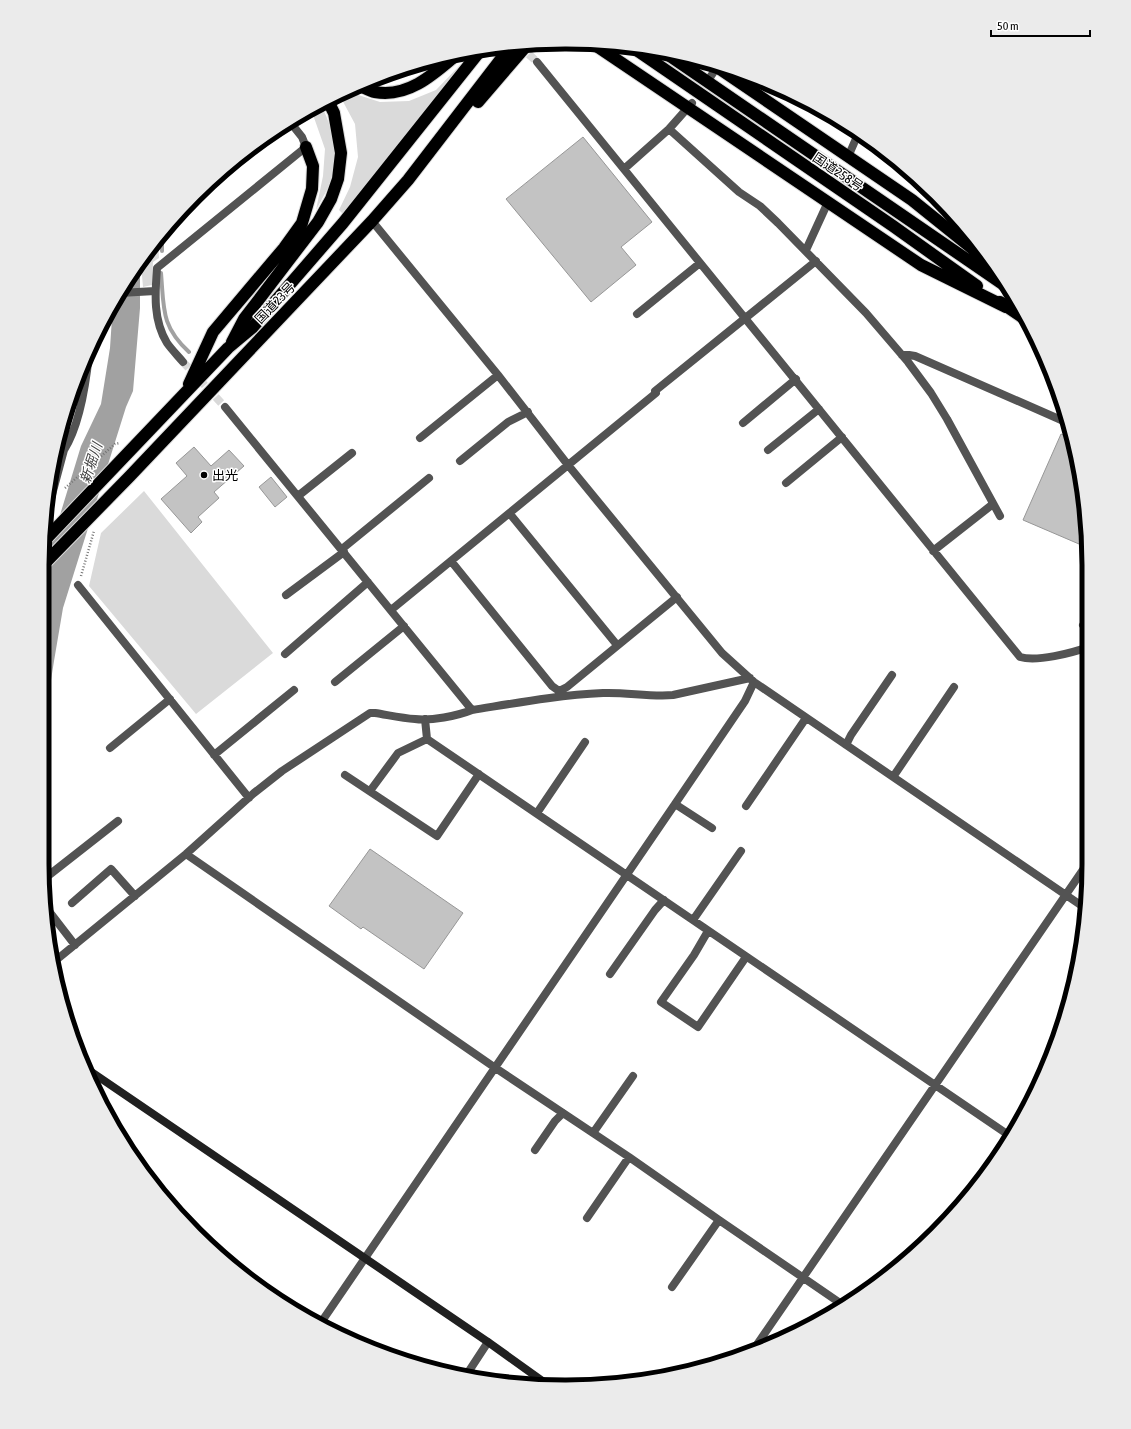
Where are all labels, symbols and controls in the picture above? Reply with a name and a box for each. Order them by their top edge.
scale bar [991,12,1090,38]
text: 50 m [997,19,1019,33]
street label: 国道258号 [810,150,866,194]
street label: 国道23号 [252,279,298,327]
water label: 新堀川 [77,439,106,485]
place label: 出光 [212,468,238,483]
marker: 出光 [199,470,209,480]

